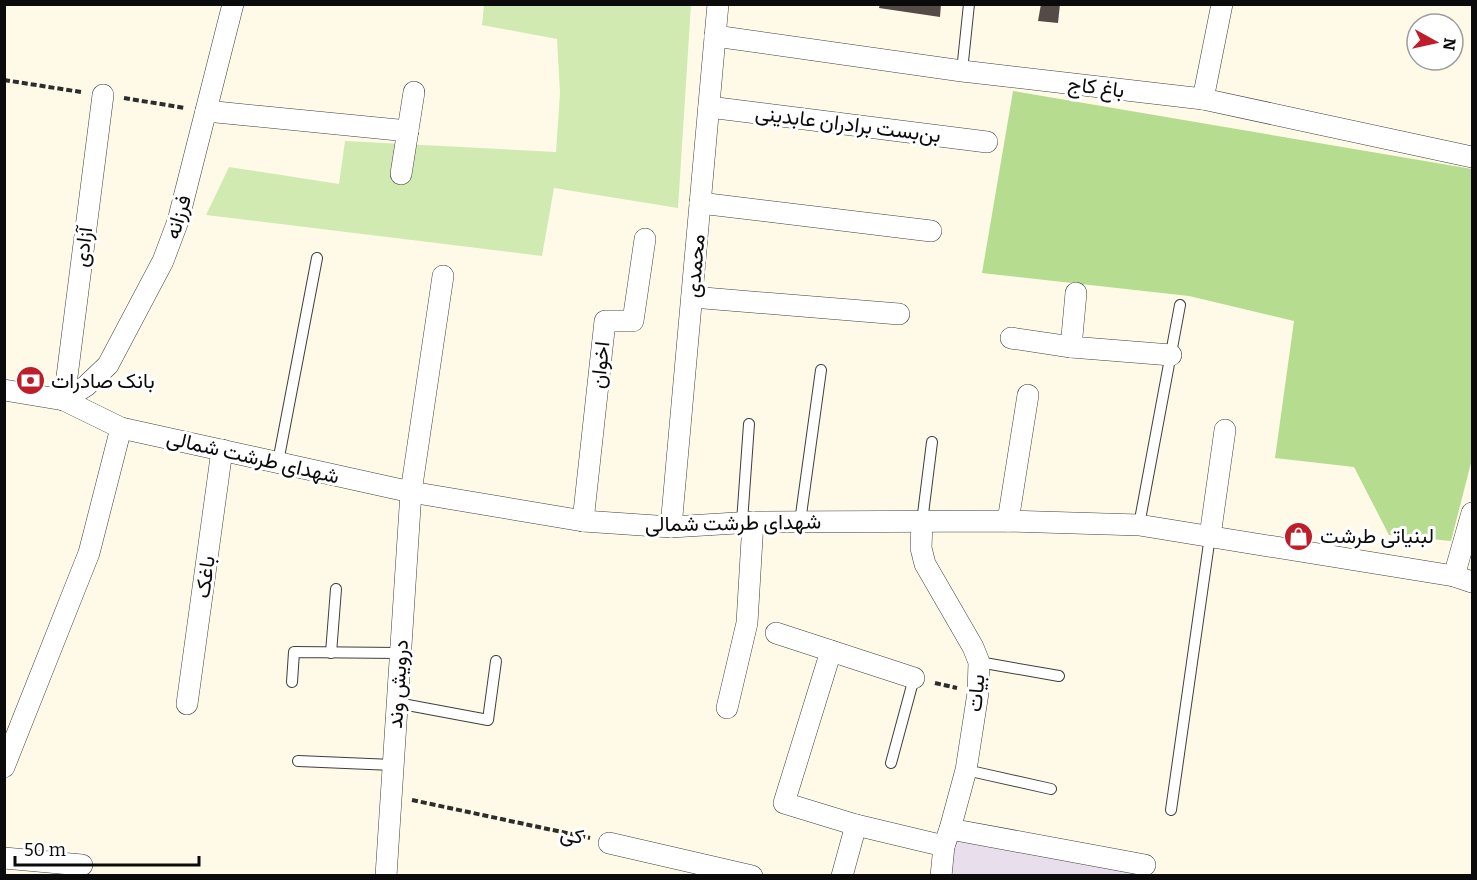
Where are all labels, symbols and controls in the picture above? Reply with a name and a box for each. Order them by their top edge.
north arrow [1405,12,1465,72]
text: N [1439,37,1460,51]
street label: باغ کاج [1066,71,1126,104]
street label: بن‌بست برادران عابدینی [754,100,942,148]
street label: فرزانه [159,192,197,242]
street label: آزادی [68,223,99,269]
street label: محمدی [679,233,711,299]
street label: اخوان [585,340,615,390]
bank icon: بانک صادرات [14,365,46,397]
place label: بانک صادرات [51,368,155,394]
street label: شهدای طرشت شمالی [164,425,342,489]
street label: شهدای طرشت شمالی [645,508,821,538]
shop icon: لبنیاتی طرشت [1283,520,1315,552]
place label: لبنیاتی طرشت [1320,523,1434,549]
street label: باغک [189,554,221,600]
street label: درویش‌ وند [382,638,414,730]
street label: بیات [961,673,991,713]
street label: کی [558,820,586,850]
scale bar [15,829,200,867]
text: 50 m [24,839,66,861]

